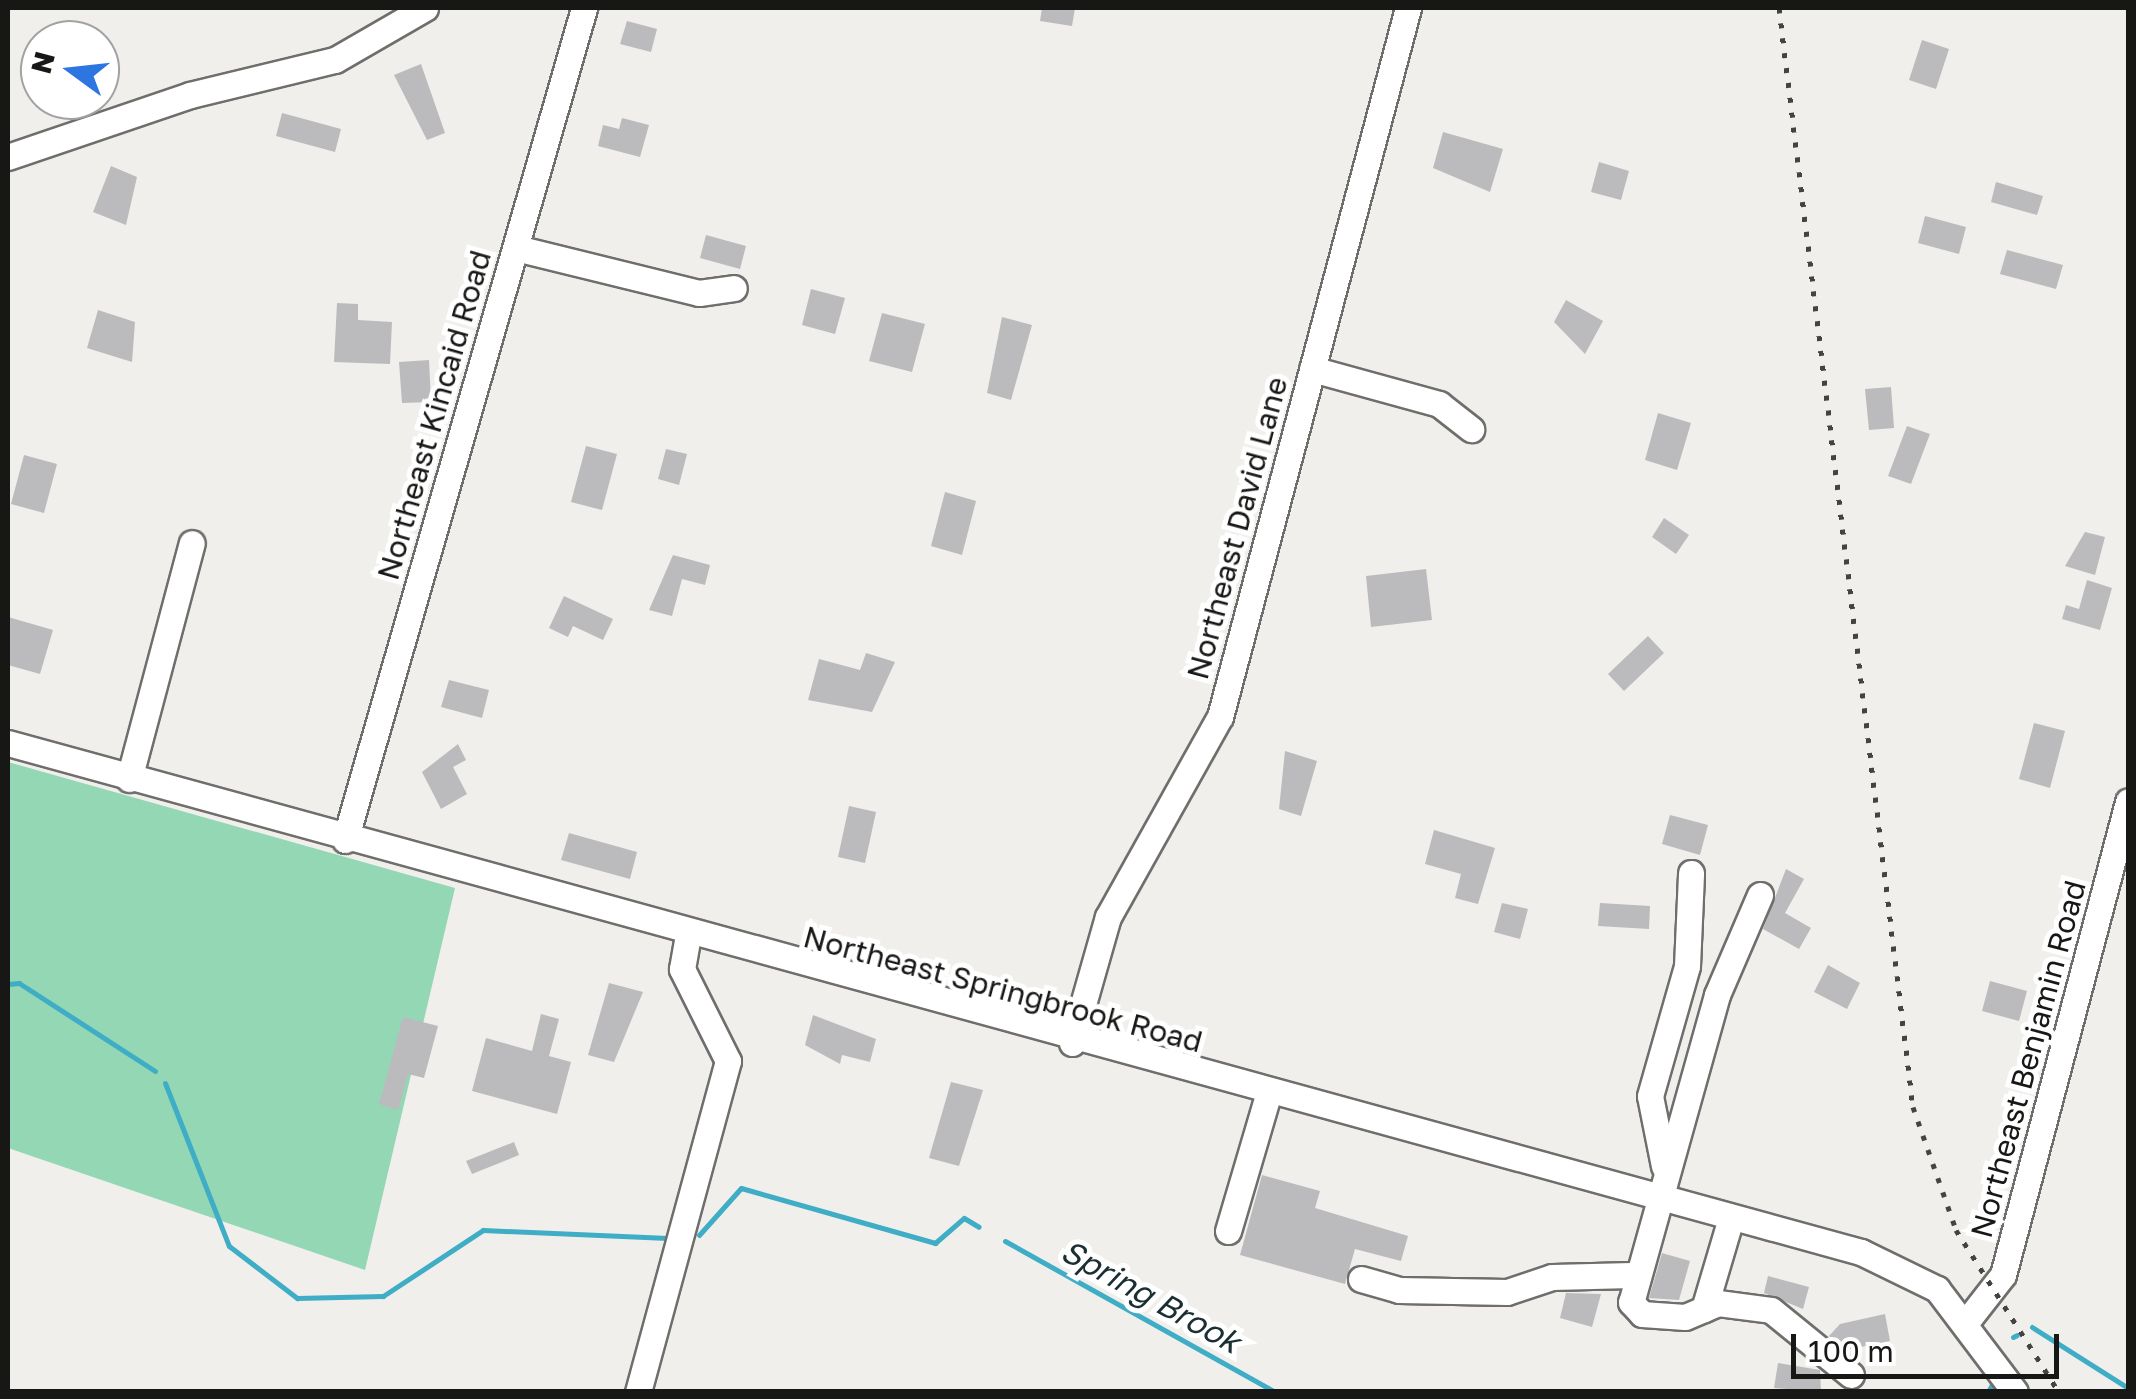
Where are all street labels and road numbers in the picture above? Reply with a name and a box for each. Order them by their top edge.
street label: Northeast Kincaid Road [370,246,498,584]
street label: Northeast David Lane [1179,373,1295,683]
street label: Northeast Benjamin Road [1963,876,2093,1242]
street label: Northeast Springbrook Road [800,918,1206,1060]

